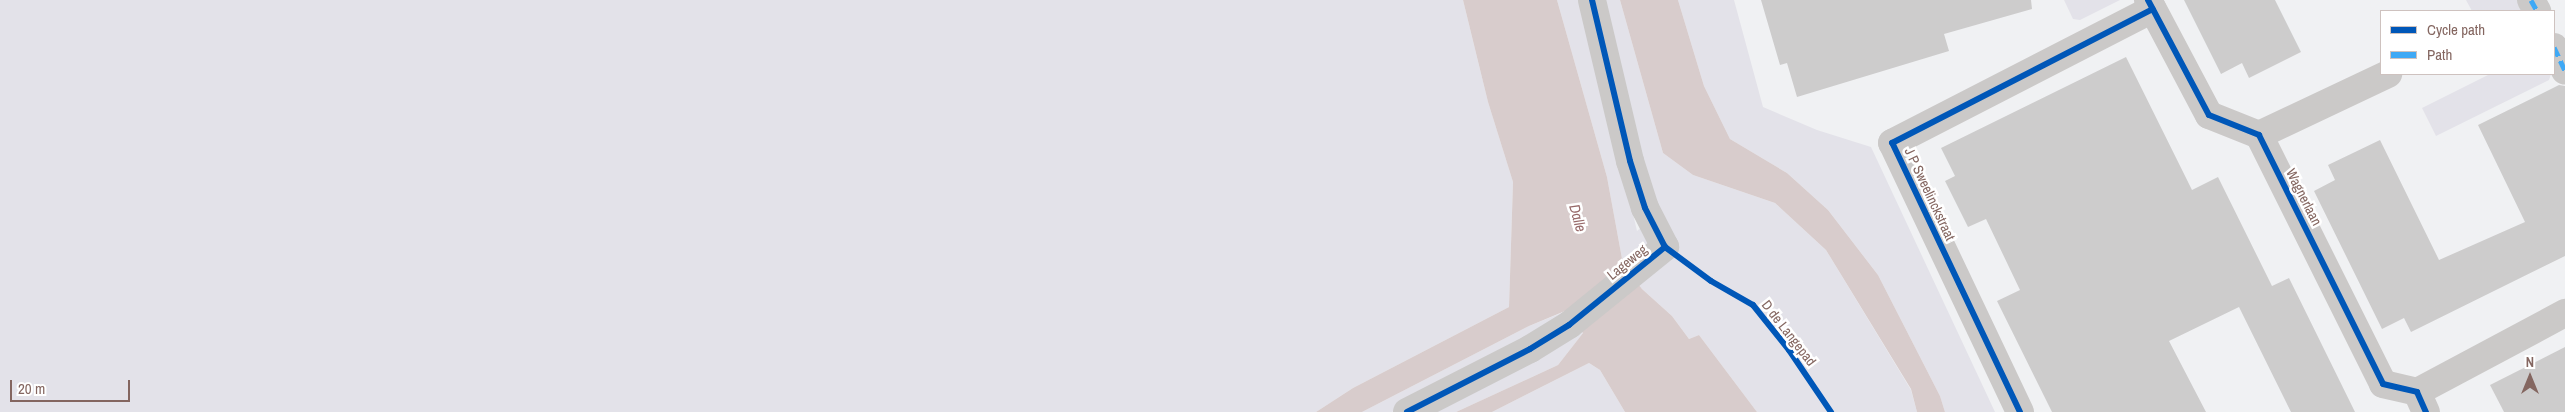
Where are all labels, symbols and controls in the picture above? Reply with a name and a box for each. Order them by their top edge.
legend [2380,10,2555,75]
text: Cycle path [2427,19,2485,40]
text: Path [2427,44,2452,65]
street label: J P Sweelinckstraat [1901,145,1959,243]
street label: Wagnerlaan [2283,166,2325,228]
water label: Dalle [1565,202,1591,234]
street label: Lageweg [1604,241,1650,283]
street label: D de Langepad [1758,297,1820,369]
north arrow [2505,352,2555,402]
text: N [2526,353,2534,371]
scale bar [12,370,132,402]
text: 20 m [18,378,45,399]

